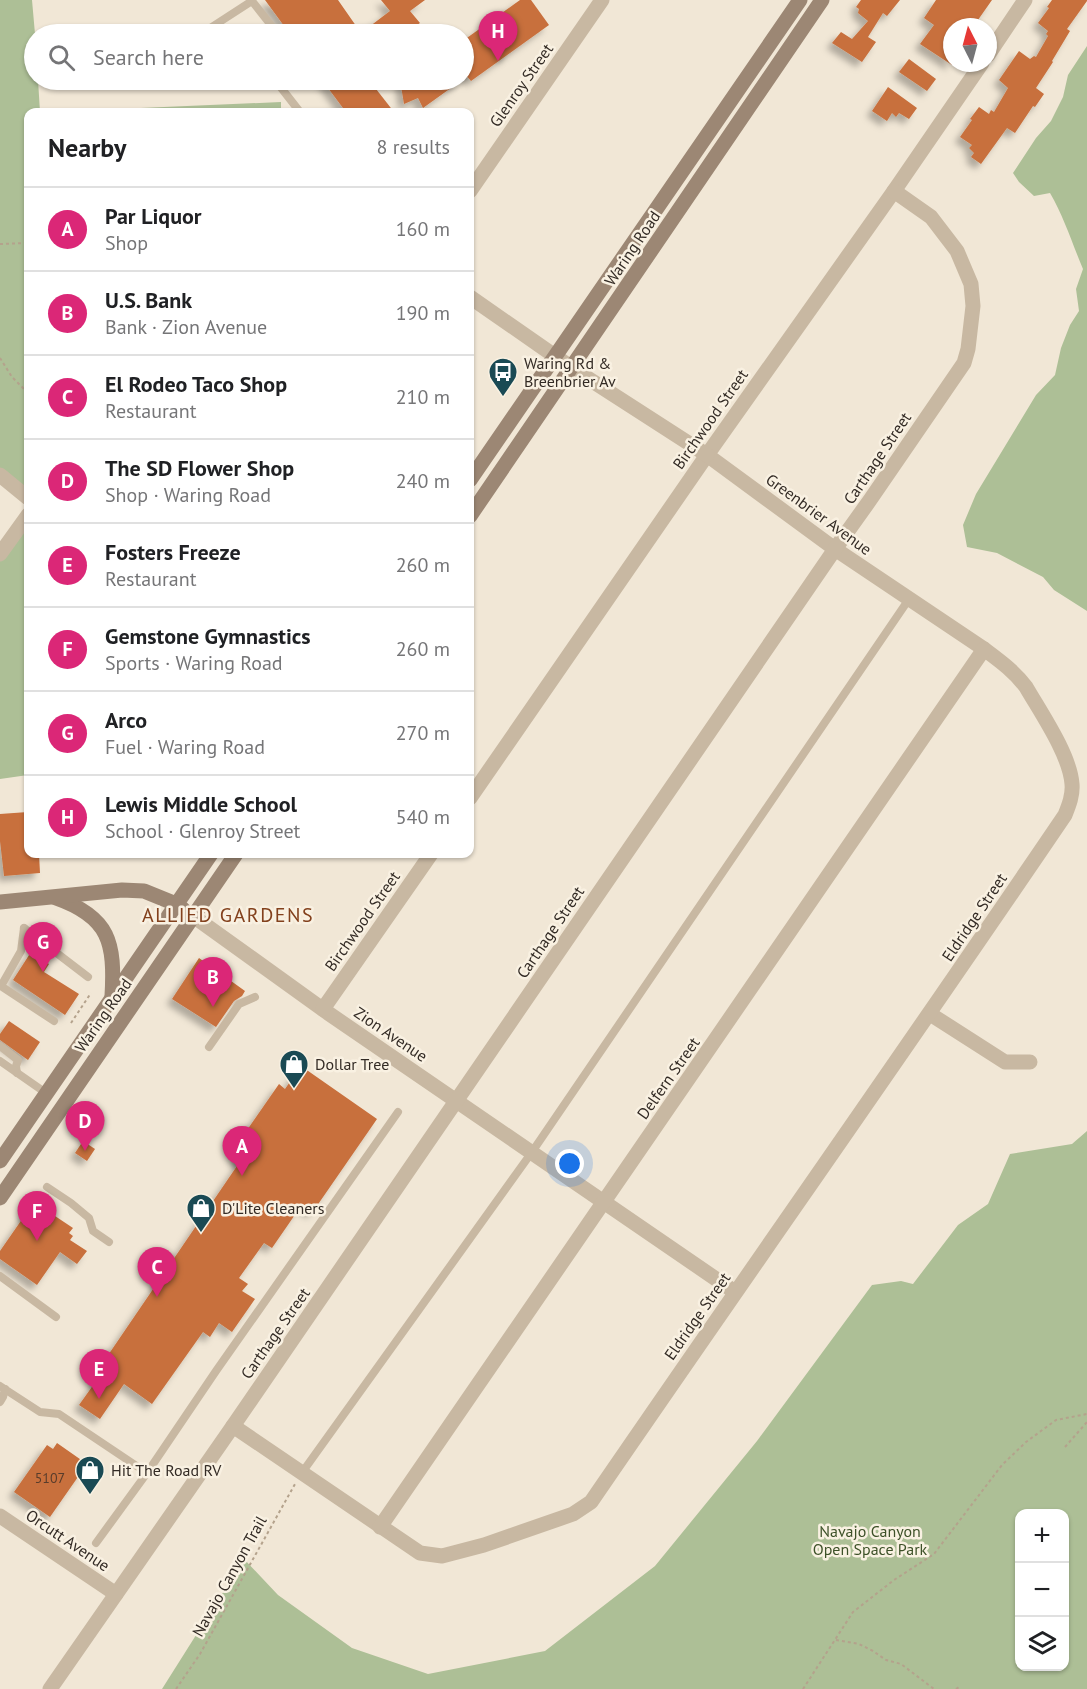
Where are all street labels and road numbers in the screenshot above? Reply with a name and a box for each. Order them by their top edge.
street label: Glenroy Street [485,39,557,131]
street label: Waring Road [600,207,664,289]
street label: Birchwood Street [668,365,752,473]
street label: Carthage Street [839,408,915,508]
street label: Greenbrier Avenue [762,469,876,559]
street label: Birchwood Street [320,867,404,975]
street label: Eldridge Street [937,869,1011,965]
street label: Carthage Street [512,882,588,982]
street label: Waring Road [70,974,136,1056]
street label: Zion Avenue [351,1002,431,1066]
street label: Delfern Street [632,1033,704,1123]
street label: Eldridge Street [660,1268,735,1364]
street label: Carthage Street [236,1283,314,1382]
street label: Orcutt Avenue [22,1505,114,1575]
street label: Navajo Canyon Trail [188,1512,271,1640]

